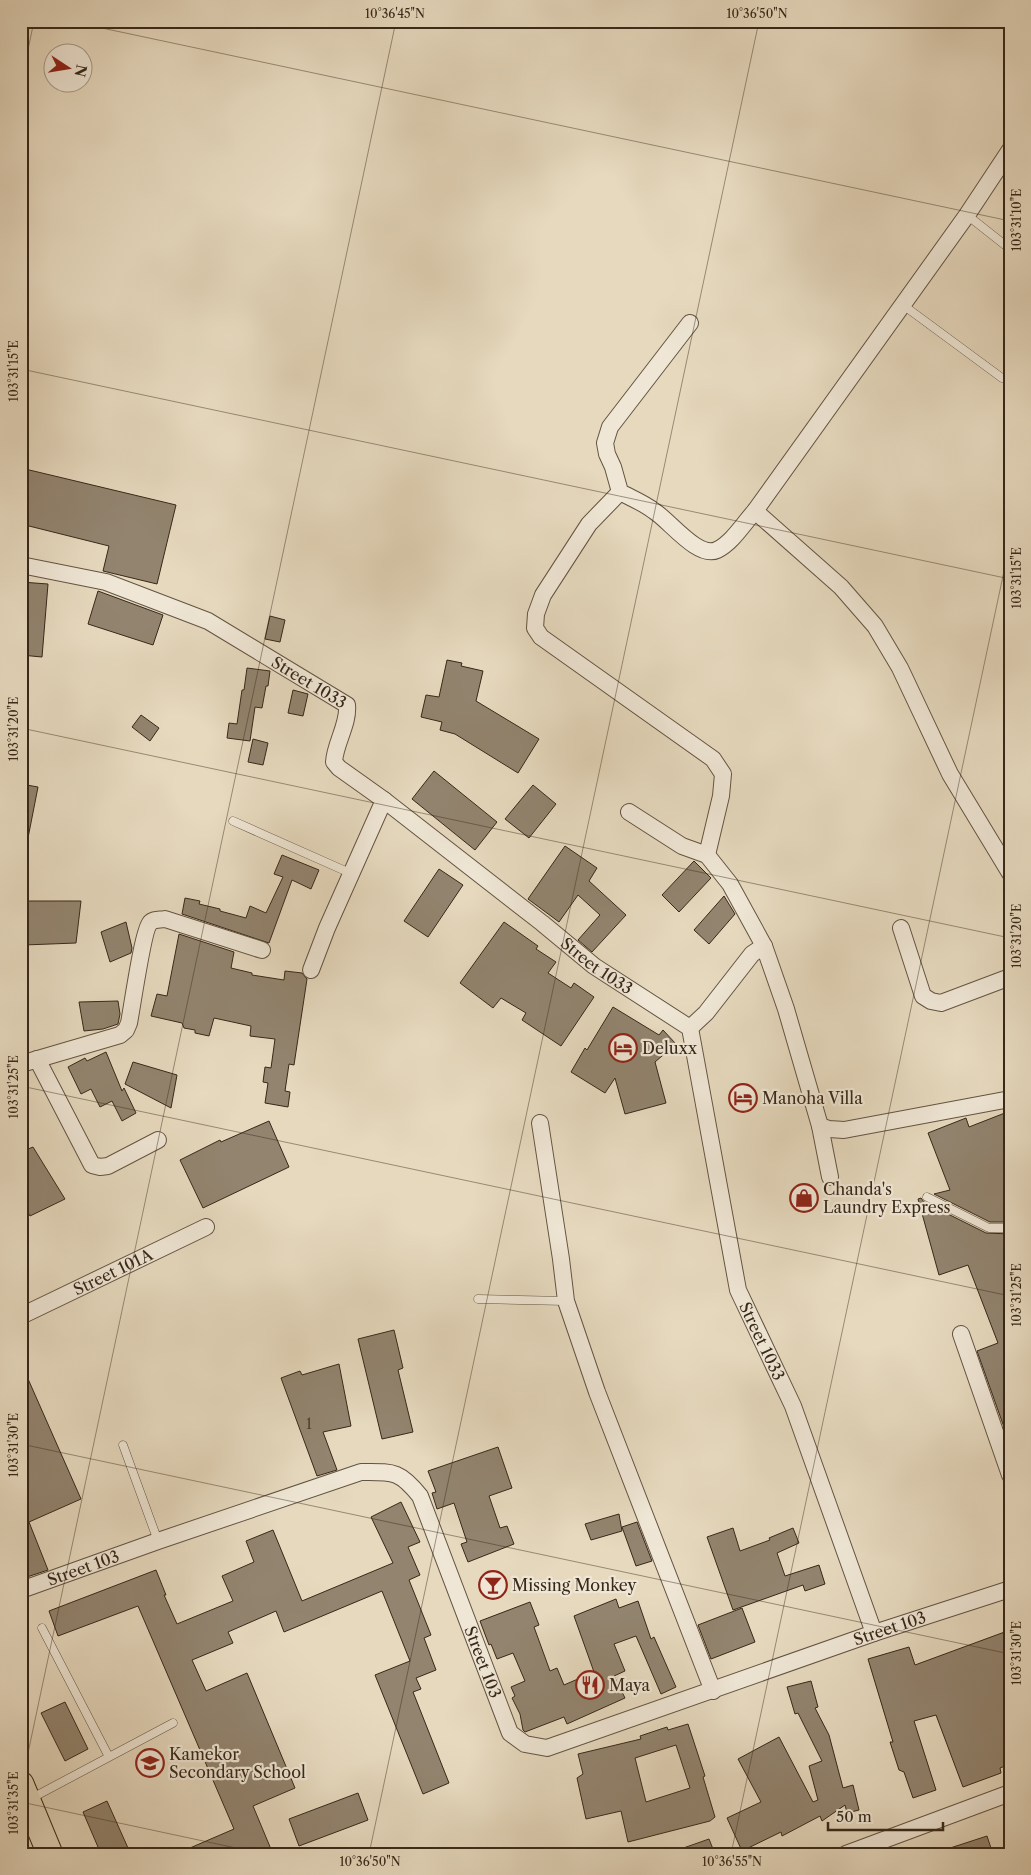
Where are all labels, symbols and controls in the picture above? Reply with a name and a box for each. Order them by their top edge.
text: 10°36'45"N [365,6,425,21]
text: 10°36'50"N [726,6,788,21]
north arrow [42,42,92,92]
text: N [71,63,91,79]
text: 103°31'10"E [1009,189,1024,251]
text: 103°31'15"E [6,340,21,402]
text: 103°31'15"E [1009,547,1024,609]
street label: Street 1033 [268,652,350,712]
text: 103°31'20"E [6,697,21,761]
text: 103°31'20"E [1009,904,1024,968]
street label: Street 1033 [557,933,637,998]
hotel icon: Deluxx [608,1033,638,1063]
place label: Deluxx [642,1038,698,1058]
text: 103°31'25"E [6,1055,21,1119]
hotel icon: Manoha Villa [728,1083,758,1113]
place label: Manoha Villa [762,1088,863,1108]
place label: Chanda's Laundry Express [823,1179,951,1217]
shop icon: Chanda's Laundry Express [789,1183,819,1213]
street label: Street 101A [70,1244,157,1299]
text: 103°31'25"E [1009,1263,1024,1327]
street label: Street 1033 [735,1299,789,1383]
text: 103°31'30"E [6,1413,21,1477]
house number: 1 [306,1415,312,1433]
street label: Street 103 [44,1546,122,1590]
bar icon: Missing Monkey [478,1570,508,1600]
place label: Missing Monkey [512,1575,637,1595]
street label: Street 103 [851,1607,928,1650]
text: 103°31'30"E [1009,1621,1024,1685]
street label: Street 103 [460,1623,506,1701]
restaurant icon: Maya [575,1670,605,1700]
place label: Maya [609,1675,651,1695]
place label: Kamekor Secondary School [169,1744,306,1782]
school or university icon: Kamekor Secondary School [135,1748,165,1778]
text: 103°31'35"E [6,1771,21,1835]
scale bar [828,1800,944,1832]
text: 50 m [836,1807,872,1826]
text: 10°36'50"N [339,1854,401,1869]
text: 10°36'55"N [702,1854,762,1869]

